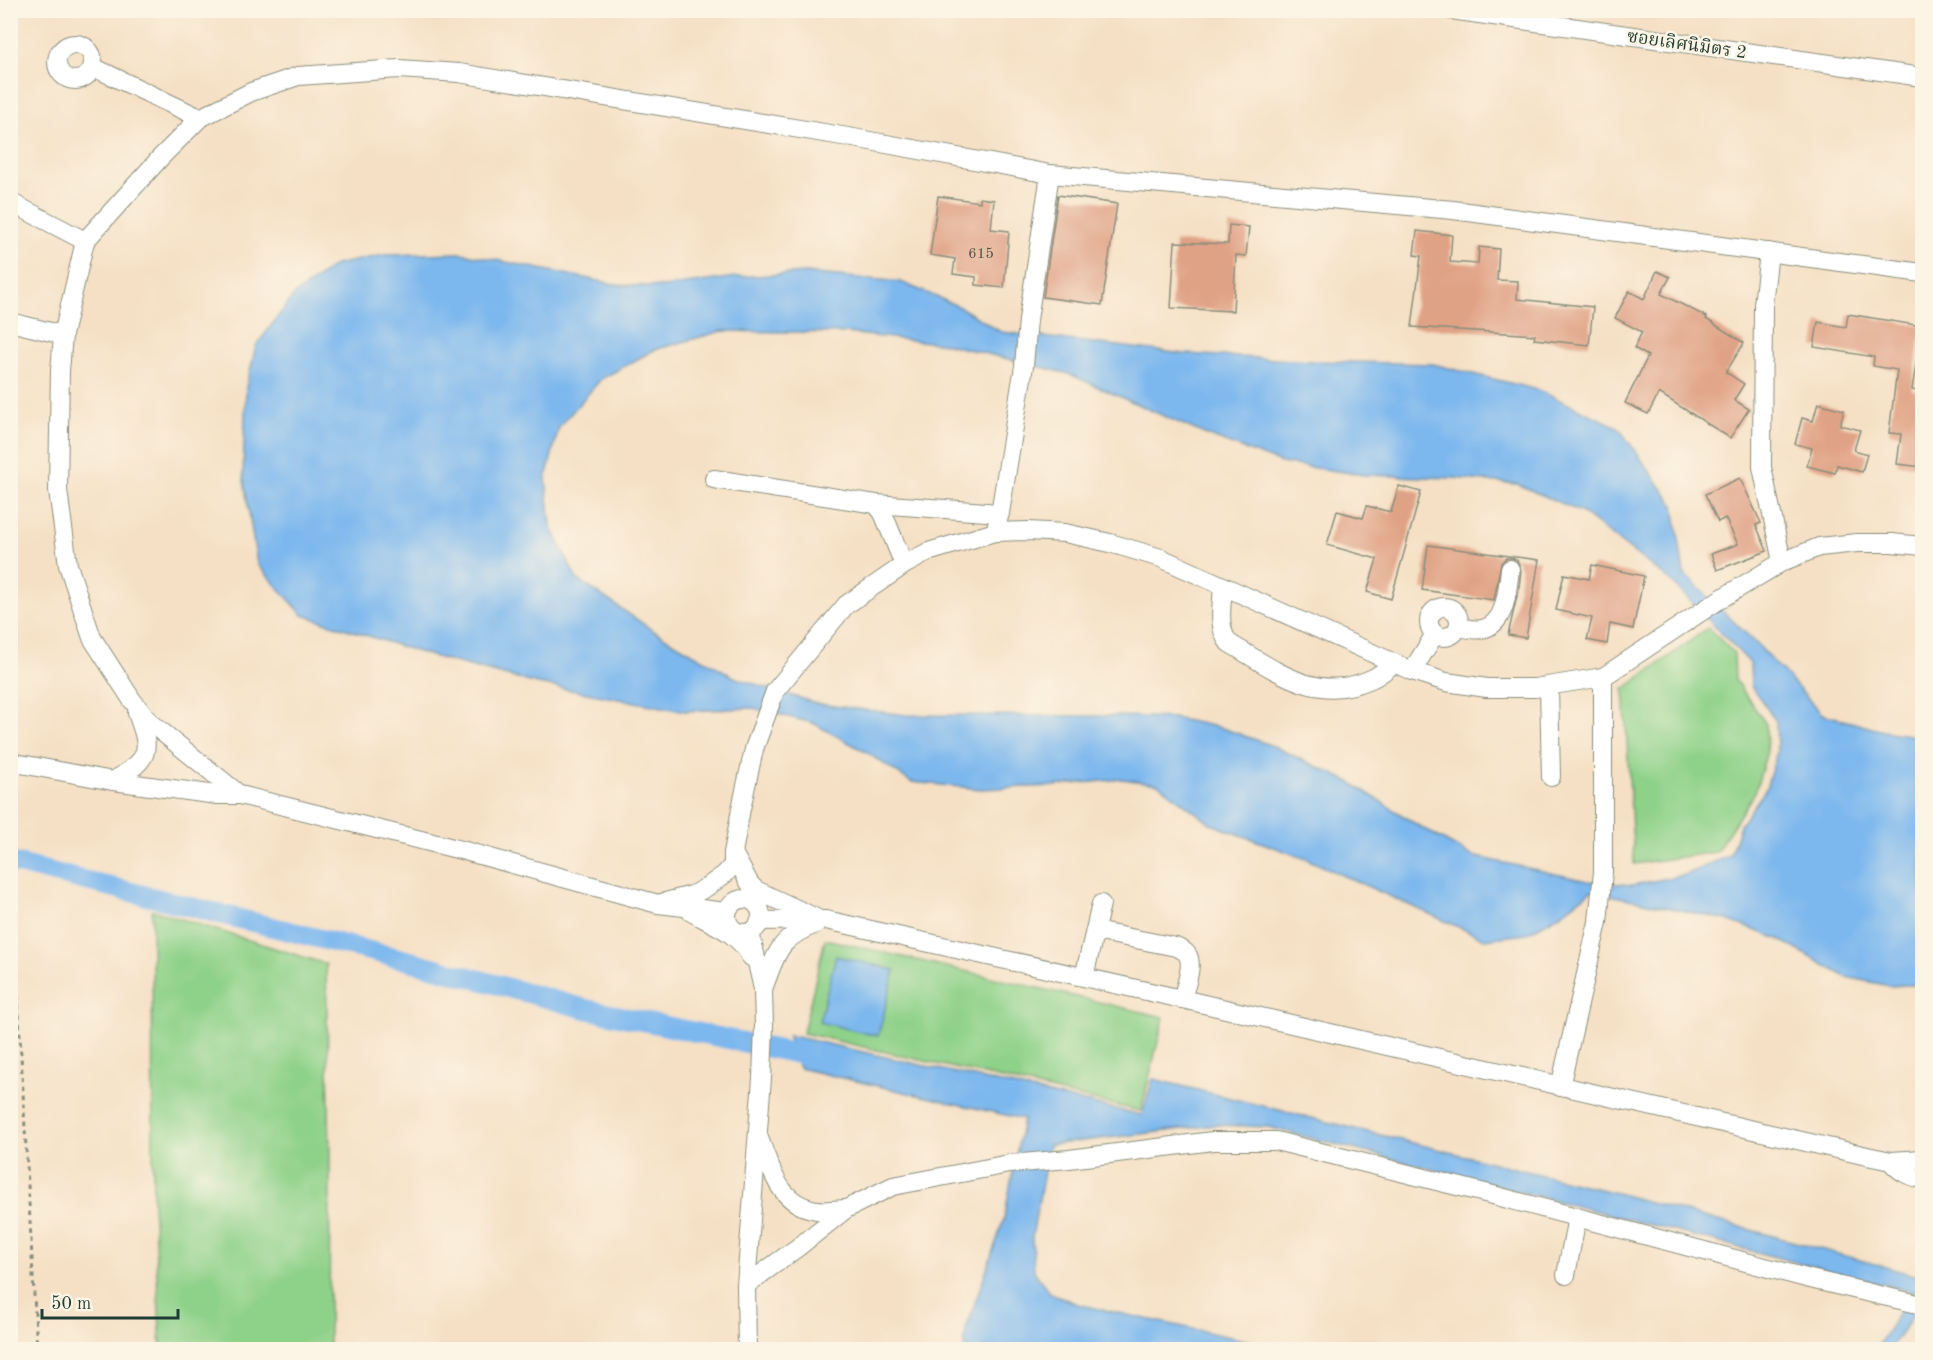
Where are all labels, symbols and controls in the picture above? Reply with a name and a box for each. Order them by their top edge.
street label: ซอยเลิศนิมิตร 2 [1626,28,1748,62]
house number: 615 [968,247,994,262]
scale bar [42,1282,178,1320]
text: 50 m [51,1295,91,1313]

